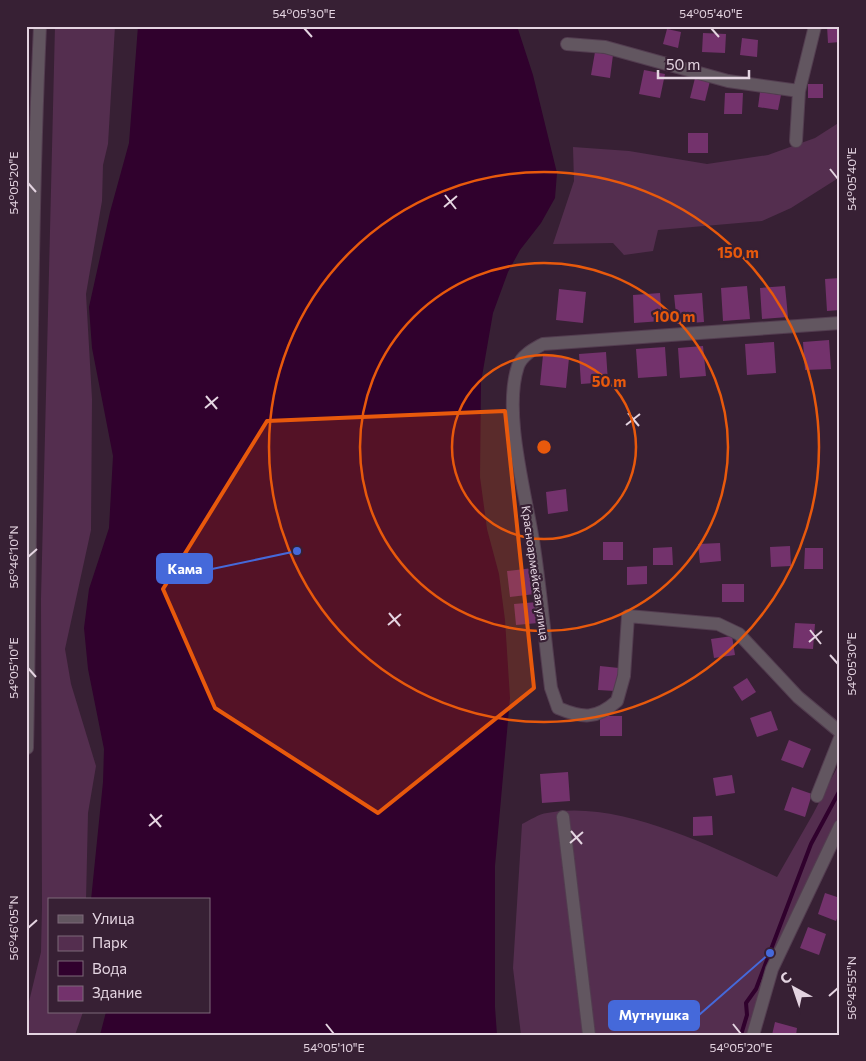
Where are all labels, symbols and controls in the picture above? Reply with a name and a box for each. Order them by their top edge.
text: 54°05'30"E [272,6,336,20]
text: 54°05'40"E [679,6,743,20]
scale bar [658,48,750,80]
text: 50 m [666,55,700,73]
text: 54°05'40"E [844,147,858,211]
text: 54°05'20"E [6,152,20,214]
text: 150 m [717,243,759,261]
text: 100 m [653,307,695,325]
text: 50 m [592,372,626,390]
centre of rings [535,438,553,456]
street label: Красноармейская улица [520,505,552,641]
text: 56°46'10"N [6,525,20,589]
callout: Кама [157,554,212,583]
text: Кама [168,560,202,577]
text: 54°05'30"E [844,632,858,696]
text: 54°05'10"E [6,637,20,699]
text: 56°46'05"N [6,896,20,960]
legend [48,898,210,1014]
text: Улица [92,909,134,927]
text: Парк [92,933,128,951]
text: 56°45'55"N [844,956,858,1020]
text: Вода [92,959,127,977]
north arrow [768,964,818,1014]
text: С [776,968,794,987]
text: Здание [92,983,142,1001]
callout: Мутнушка [609,1001,699,1030]
text: Мутнушка [619,1006,689,1023]
text: 54°05'10"E [303,1040,365,1054]
text: 54°05'20"E [710,1040,772,1054]

